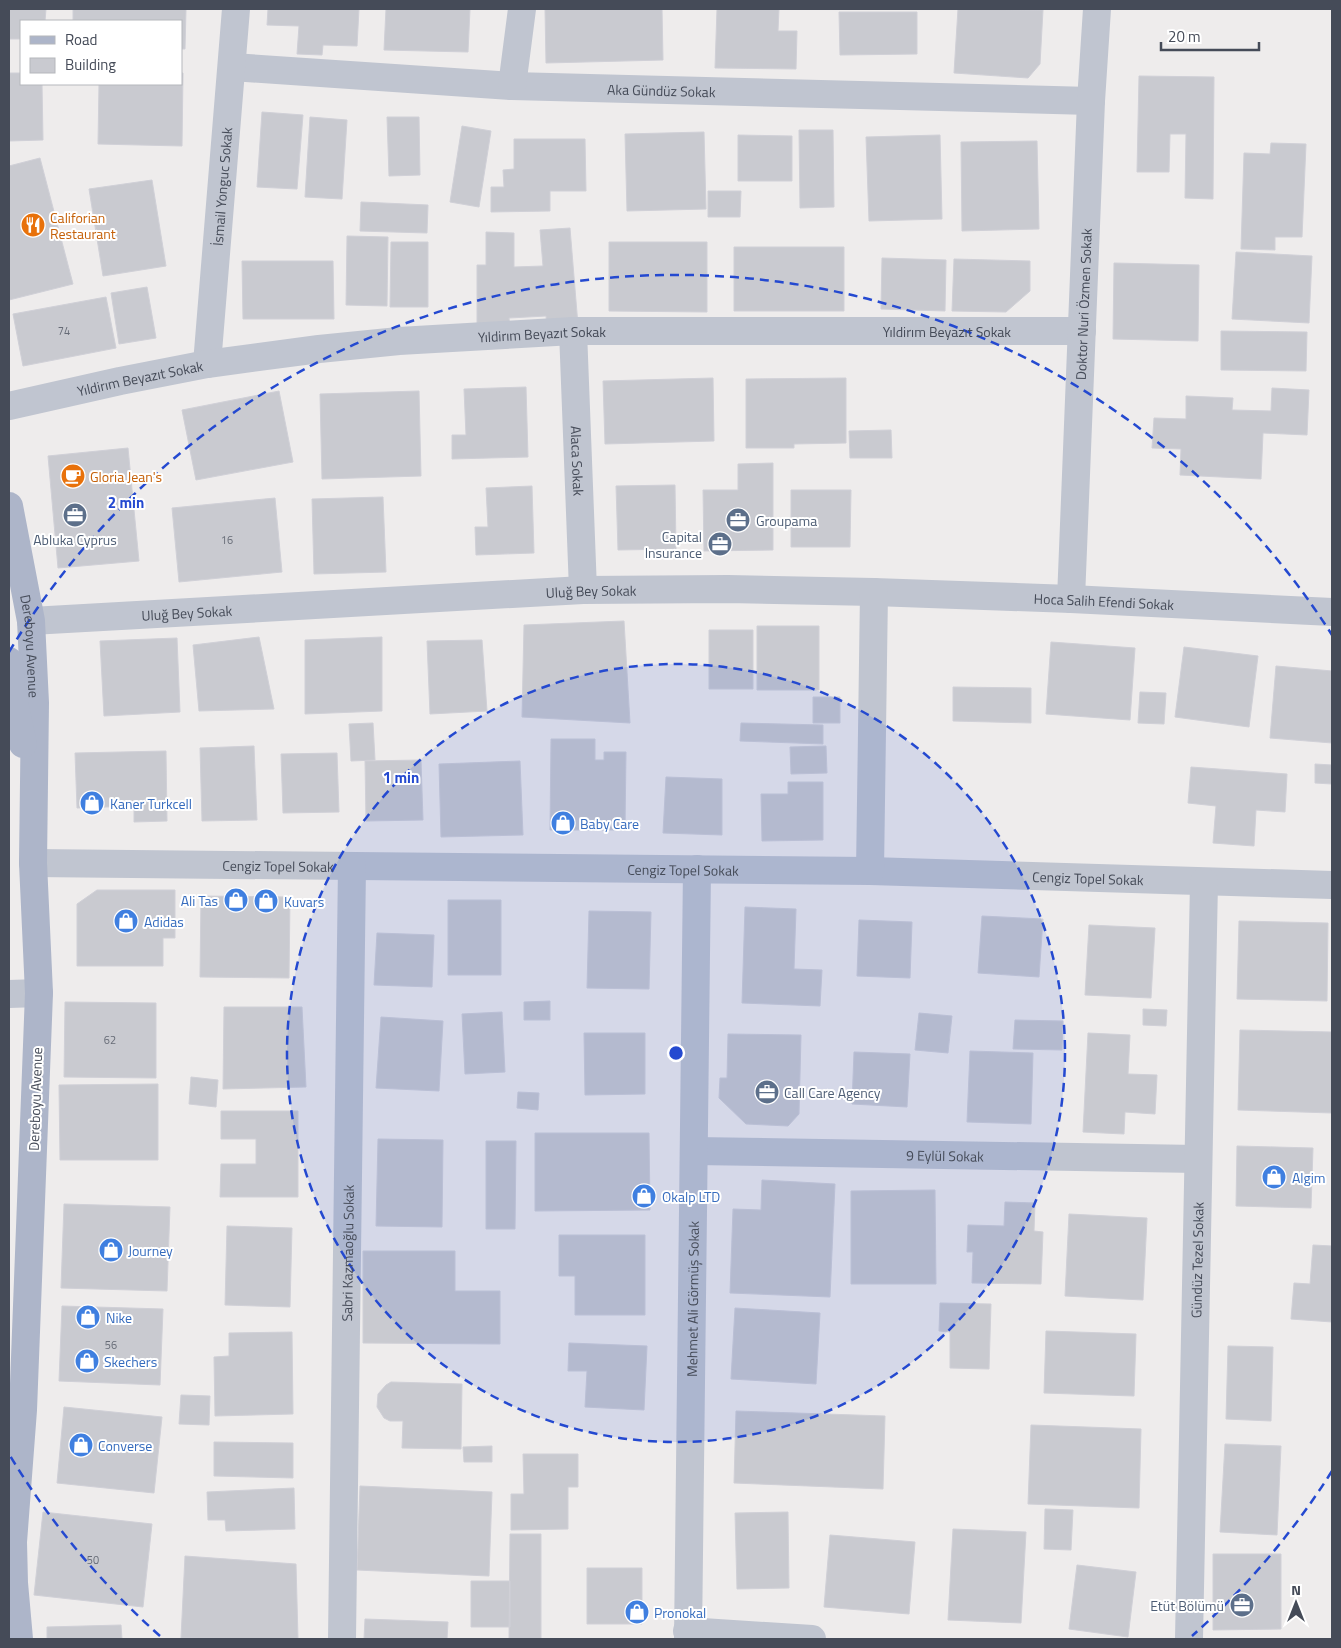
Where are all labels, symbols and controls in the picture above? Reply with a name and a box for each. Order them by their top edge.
legend [20,20,182,85]
scale bar [1161,20,1258,52]
text: 20 m [1168,25,1201,48]
text: Road [65,28,97,51]
text: Building [65,53,116,76]
street label: Aka Gündüz Sokak [607,78,716,102]
street label: İsmail Yonguc Sokak [206,126,237,247]
place label: Califorian Restaurant [50,207,116,244]
restaurant icon: Califorian Restaurant [20,212,46,238]
street label: Doktor Nuri Özmen Sokak [1069,228,1096,381]
street label: Yıldirım Beyazıt Sokak [477,321,606,347]
street label: Yıldirım Beyazıt Sokak [883,321,1011,342]
house number: 74 [58,323,70,339]
street label: Yıldirım Beyazıt Sokak [75,354,205,401]
street label: Alaca Sokak [566,425,590,497]
cafe icon: Gloria Jean's [60,463,86,489]
place label: Gloria Jean's [90,466,162,487]
text: 2 min [108,491,144,514]
office icon: Abluka Cyprus [62,502,88,528]
office icon: Groupama [725,507,751,533]
place label: Groupama [756,510,817,531]
place label: Capital Insurance [645,526,702,563]
place label: Abluka Cyprus [33,529,117,550]
office icon: Capital Insurance [707,531,733,557]
house number: 16 [221,532,233,548]
street label: Uluğ Bey Sokak [545,579,637,603]
street label: Hoca Salih Efendi Sokak [1033,587,1175,615]
street label: Dereboyu Avenue [16,593,45,698]
street label: Uluğ Bey Sokak [141,599,233,625]
text: 1 min [383,766,419,789]
shop icon: Kaner Turkcell [79,790,105,816]
place label: Kaner Turkcell [110,793,192,814]
shop icon: Baby Care [550,810,576,836]
place label: Baby Care [580,813,639,834]
street label: Cengiz Topel Sokak [222,854,334,876]
street label: Cengiz Topel Sokak [627,858,739,880]
street label: Cengiz Topel Sokak [1032,865,1144,890]
shop icon: Ali Tas [223,887,249,913]
shop icon: Kuvars [253,888,279,914]
place label: Ali Tas [181,890,218,911]
place label: Kuvars [284,891,324,912]
shop icon: Adidas [113,908,139,934]
place label: Adidas [144,911,184,932]
house number: 62 [104,1032,116,1048]
centre of rings [667,1044,685,1062]
street label: Dereboyu Avenue [23,1047,47,1151]
office icon: Call Care Agency [754,1079,780,1105]
place label: Call Care Agency [784,1082,881,1103]
street label: 9 Eylül Sokak [906,1144,984,1166]
shop icon: Algim [1261,1164,1287,1190]
place label: Algim [1292,1167,1326,1188]
shop icon: Okalp LTD [631,1183,657,1209]
street label: Sabri Kazmaoğlu Sokak [336,1184,358,1322]
place label: Okalp LTD [662,1186,720,1207]
street label: Gündüz Tezel Sokak [1185,1201,1208,1318]
street label: Mehmet Ali Görmüş Sokak [681,1221,703,1377]
shop icon: Journey [98,1237,124,1263]
place label: Journey [128,1240,173,1261]
shop icon: Nike [75,1304,101,1330]
place label: Nike [106,1307,132,1328]
house number: 56 [105,1337,117,1353]
shop icon: Skechers [74,1348,100,1374]
place label: Skechers [104,1351,157,1372]
shop icon: Converse [68,1432,94,1458]
place label: Converse [98,1435,152,1456]
house number: 50 [87,1552,99,1568]
north arrow [1271,1578,1321,1628]
text: N [1291,1579,1301,1600]
office icon: Etüt Bölümü [1229,1592,1255,1618]
place label: Etüt Bölümü [1150,1595,1224,1616]
shop icon: Pronokal [624,1599,650,1625]
place label: Pronokal [654,1602,706,1623]

